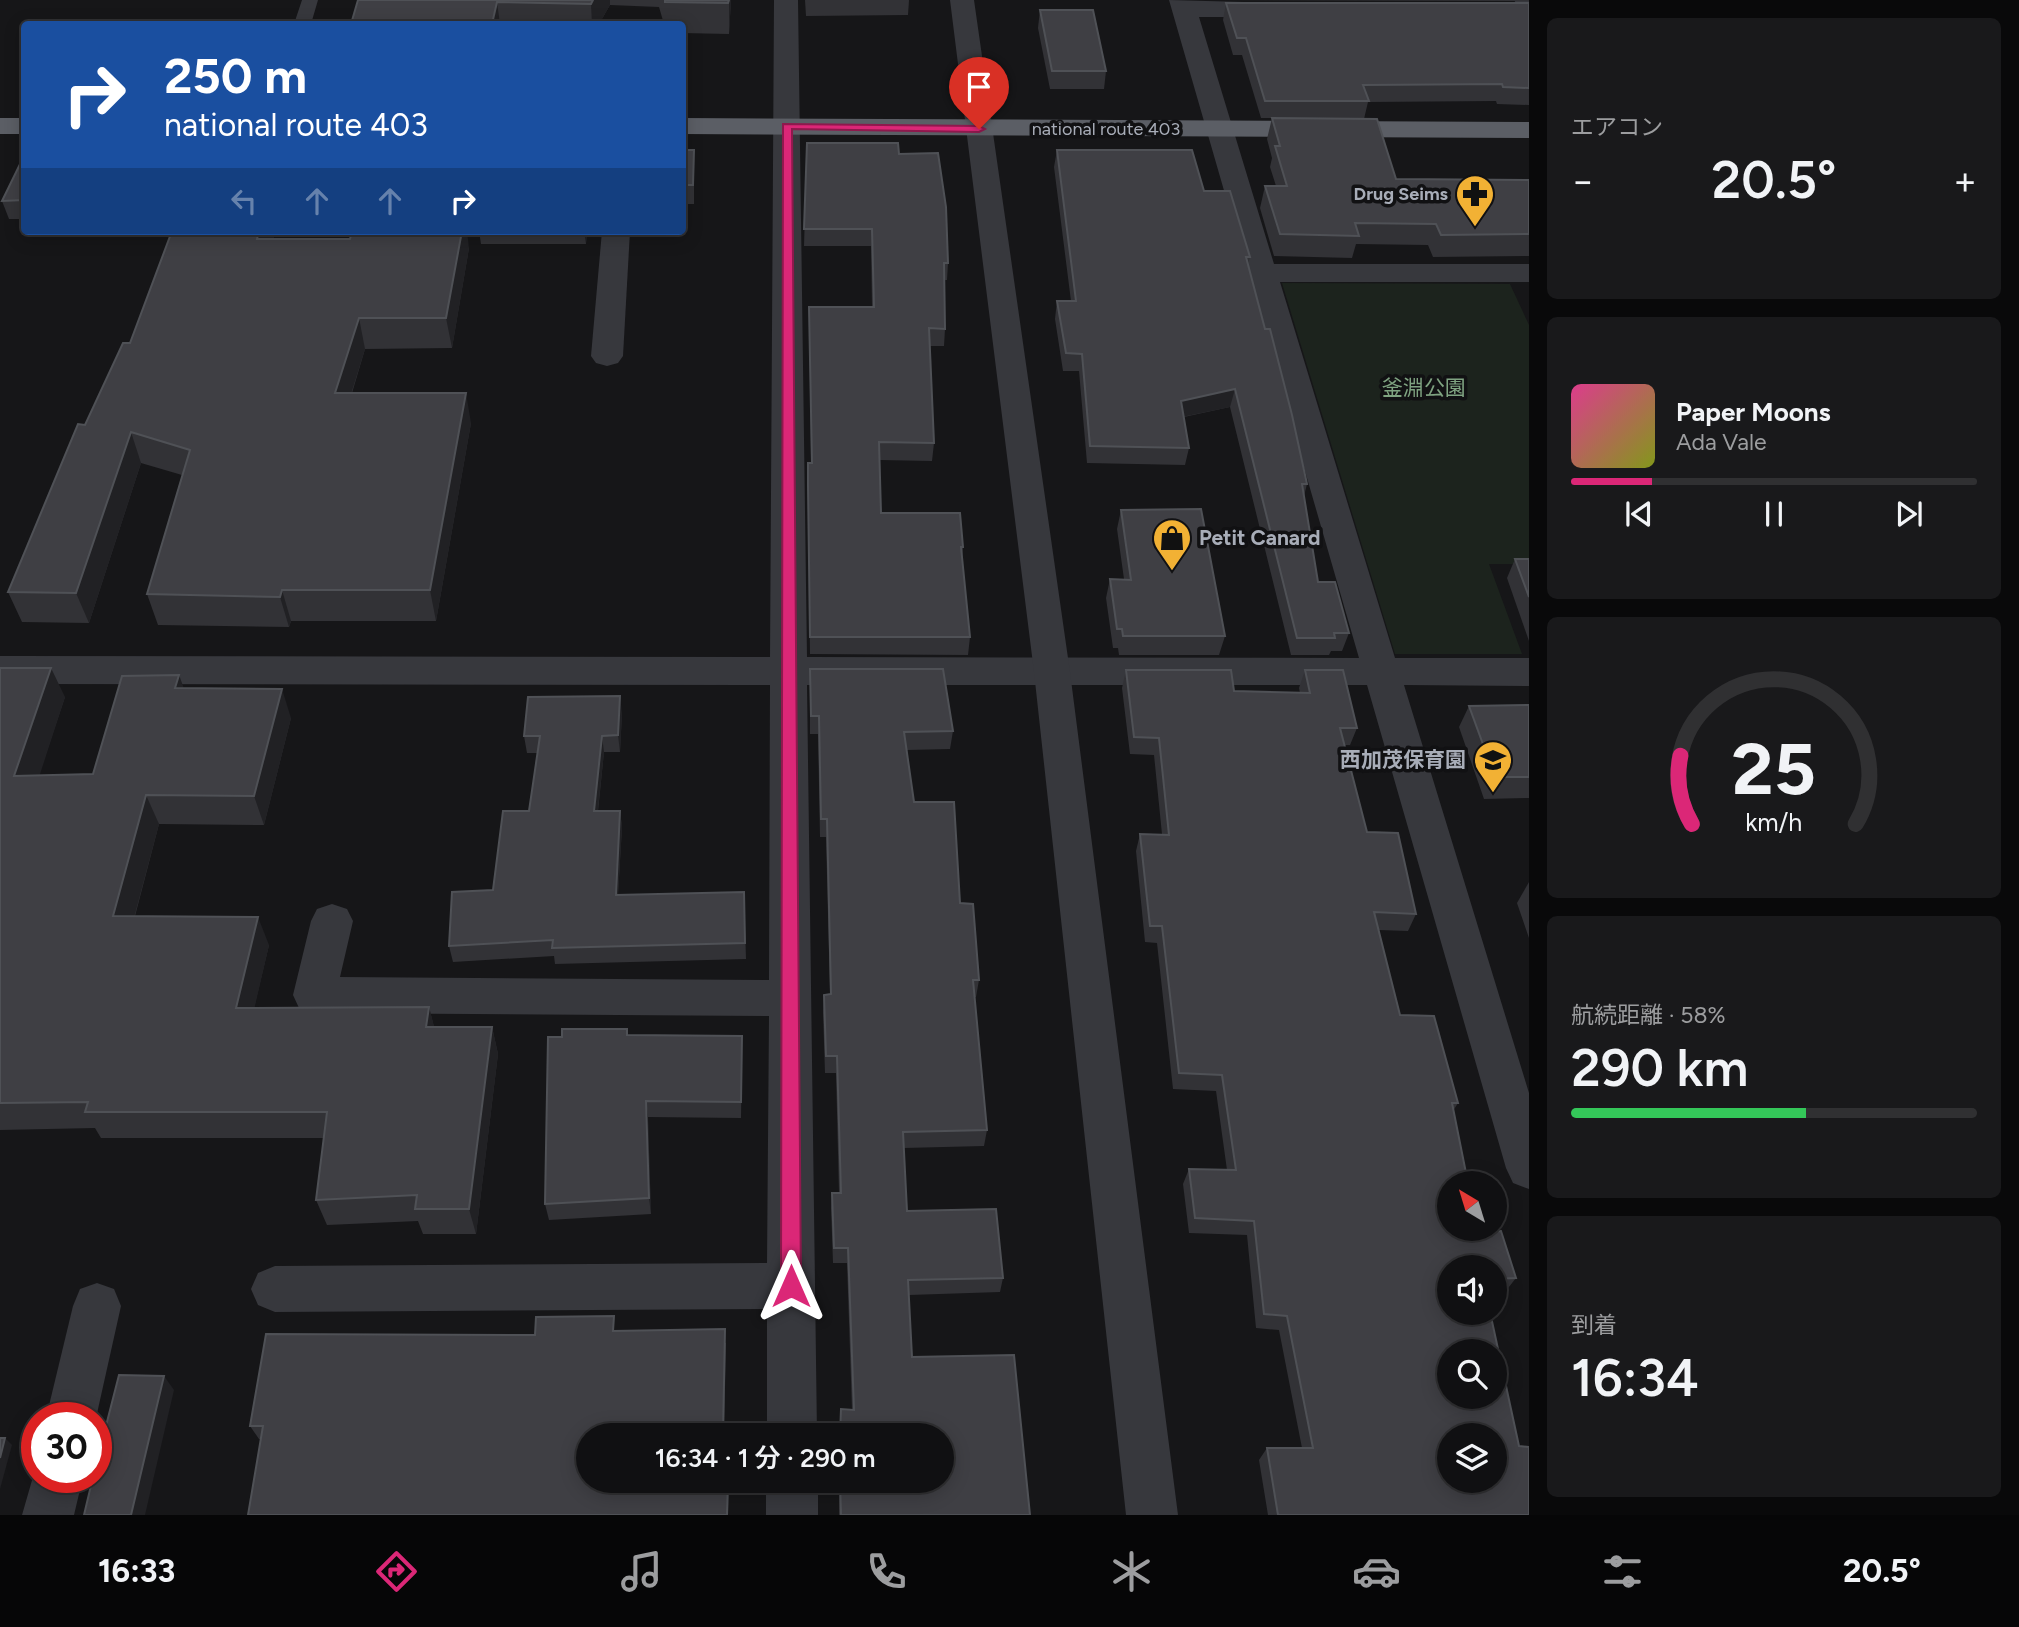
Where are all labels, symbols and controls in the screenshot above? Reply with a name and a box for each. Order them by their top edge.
text: 250 m [164,46,307,105]
icon: right [49,49,140,140]
pin [949,57,1009,129]
icon: arrive [960,68,998,106]
text: national route 403 [164,106,428,144]
text: エアコン [1571,113,1663,141]
street label: national route 403 [1032,118,1180,140]
text: 20.5° [1712,149,1836,211]
text: − [1571,158,1595,204]
text: + [1953,158,1977,204]
pharmacy icon: Drug Seims [1454,173,1496,228]
icon: left [225,182,263,220]
icon: ahead [298,182,336,220]
icon: ahead [371,182,409,220]
icon: right [444,182,482,220]
place label: Drug Seims [1354,183,1449,205]
park label: 釜淵公園 [1382,375,1466,400]
text: Paper Moons [1676,396,1831,428]
text: Ada Vale [1676,428,1767,456]
icon: previous [1620,495,1658,533]
icon: pause [1755,495,1793,533]
icon: next [1890,495,1928,533]
shop icon: Petit Canard [1151,517,1193,572]
place label: Petit Canard [1199,525,1320,550]
text: 25 [1732,725,1816,812]
school or university icon: 西加茂保育園 [1472,739,1514,794]
place label: 西加茂保育園 [1340,747,1466,772]
text: km/h [1745,806,1803,836]
text: 航続距離 · 58% [1571,1001,1726,1029]
text: 290 km [1571,1037,1748,1099]
north arrow [1437,1171,1507,1241]
map controls [1437,1171,1507,1493]
position arrow [754,1249,828,1323]
button: sound [1437,1255,1507,1325]
text: 到着 [1571,1311,1617,1339]
button: search [1437,1339,1507,1409]
text: 16:34 [1571,1347,1699,1409]
speed limit sign: 30 [21,1402,112,1493]
button: layers [1437,1423,1507,1493]
text: 16:34 · 1 分 · 290 m [655,1442,875,1474]
icon: directions [372,1547,421,1596]
icon: music [617,1547,666,1596]
icon: phone [862,1547,911,1596]
icon: climate [1107,1547,1156,1596]
icon: car [1352,1547,1401,1596]
icon: filters [1598,1547,1647,1596]
text: 16:33 [98,1552,175,1590]
text: 20.5° [1843,1552,1921,1590]

